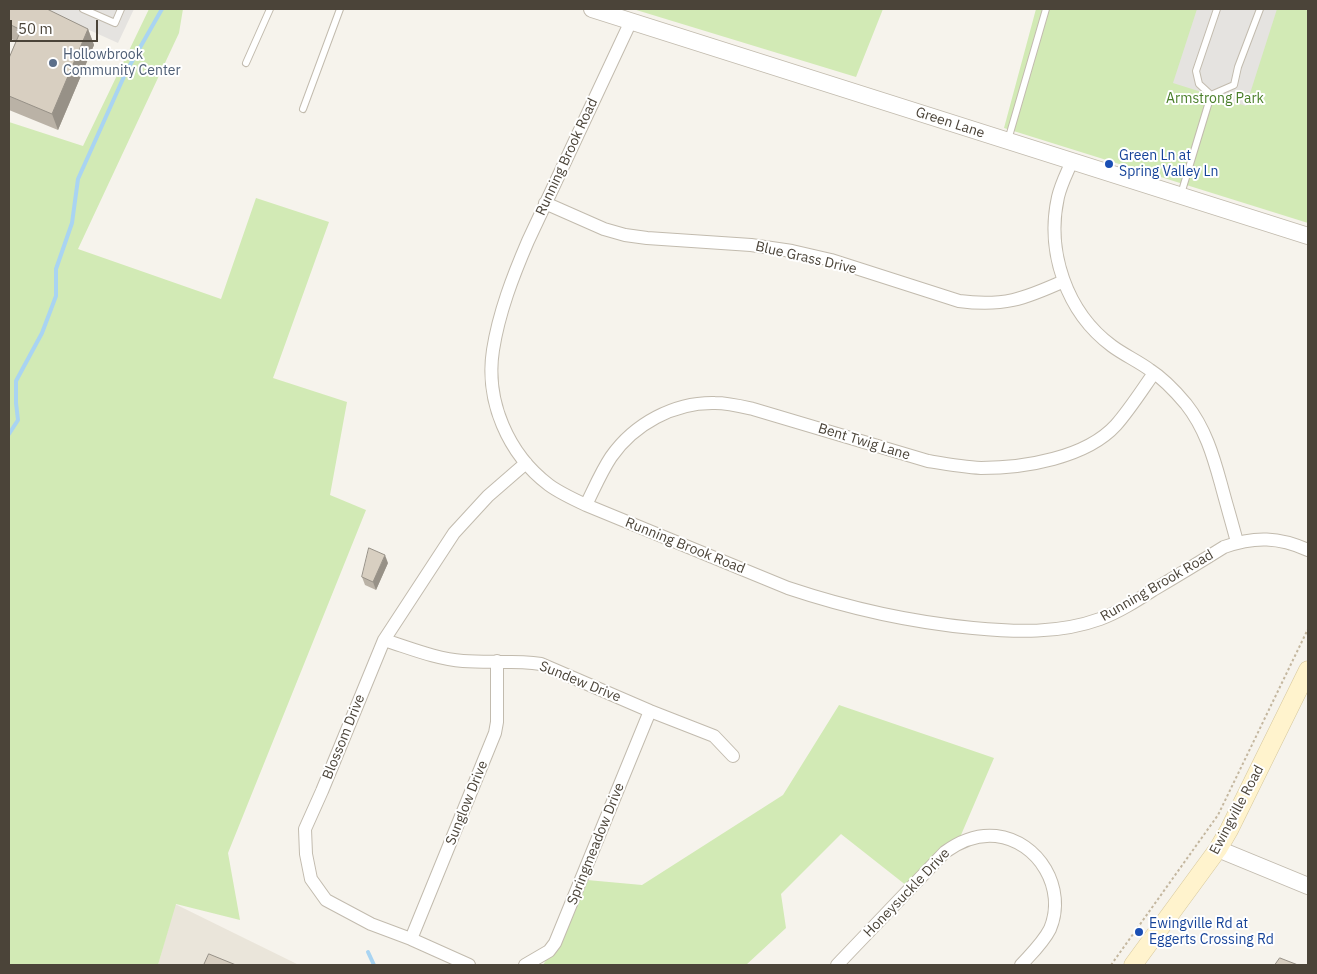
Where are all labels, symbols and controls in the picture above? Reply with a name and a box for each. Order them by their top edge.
scale bar [12,10,100,42]
text: 50 m [18,19,53,38]
place label: Hollowbrook Community Center [63,47,181,80]
marker: Hollowbrook Community Center [47,57,59,69]
park label: Armstrong Park [1166,91,1264,107]
street label: Running Brook Road [532,96,602,218]
street label: Green Lane [913,104,987,142]
place label: Green Ln at Spring Valley Ln [1119,148,1219,180]
marker: Green Ln at Spring Valley Ln [1103,158,1115,170]
street label: Blue Grass Drive [754,238,858,278]
street label: Bent Twig Lane [816,420,912,464]
street label: Running Brook Road [623,514,747,578]
street label: Running Brook Road [1097,547,1217,625]
street label: Sundew Drive [537,658,623,706]
street label: Blossom Drive [319,692,369,782]
street label: Sunglow Drive [442,758,492,848]
street label: Ewingville Road [1206,762,1268,858]
street label: Springmeadow Drive [564,781,628,907]
street label: Honeysuckle Drive [860,845,954,941]
place label: Ewingville Rd at Eggerts Crossing Rd [1149,916,1274,949]
marker: Ewingville Rd at Eggerts Crossing Rd [1133,926,1145,938]

